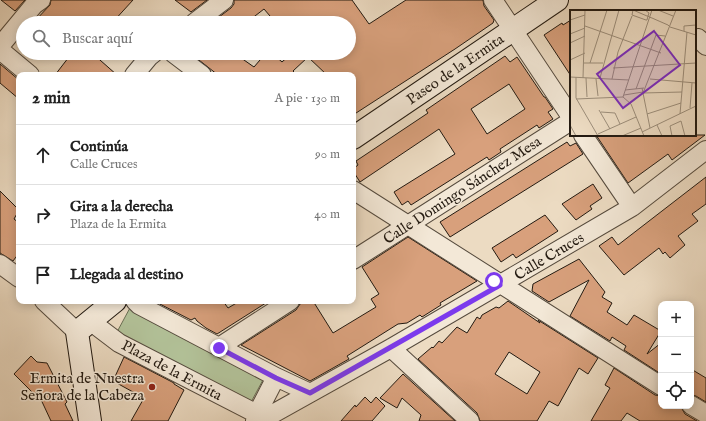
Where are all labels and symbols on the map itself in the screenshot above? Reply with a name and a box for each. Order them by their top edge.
inset map [570,10,696,136]
street label: Paseo de la Ermita [403,29,508,109]
street label: Calle Domingo Sánchez Mesa [380,132,545,249]
street label: Calle Cruces [511,228,588,285]
route start [485,272,503,290]
street label: Plaza de la Ermita [118,336,226,405]
route end [210,339,228,357]
place label: Ermita de Nuestra Señora de la Cabeza [21,369,145,405]
marker: Ermita de Nuestra Señora de la Cabeza [147,382,157,392]

